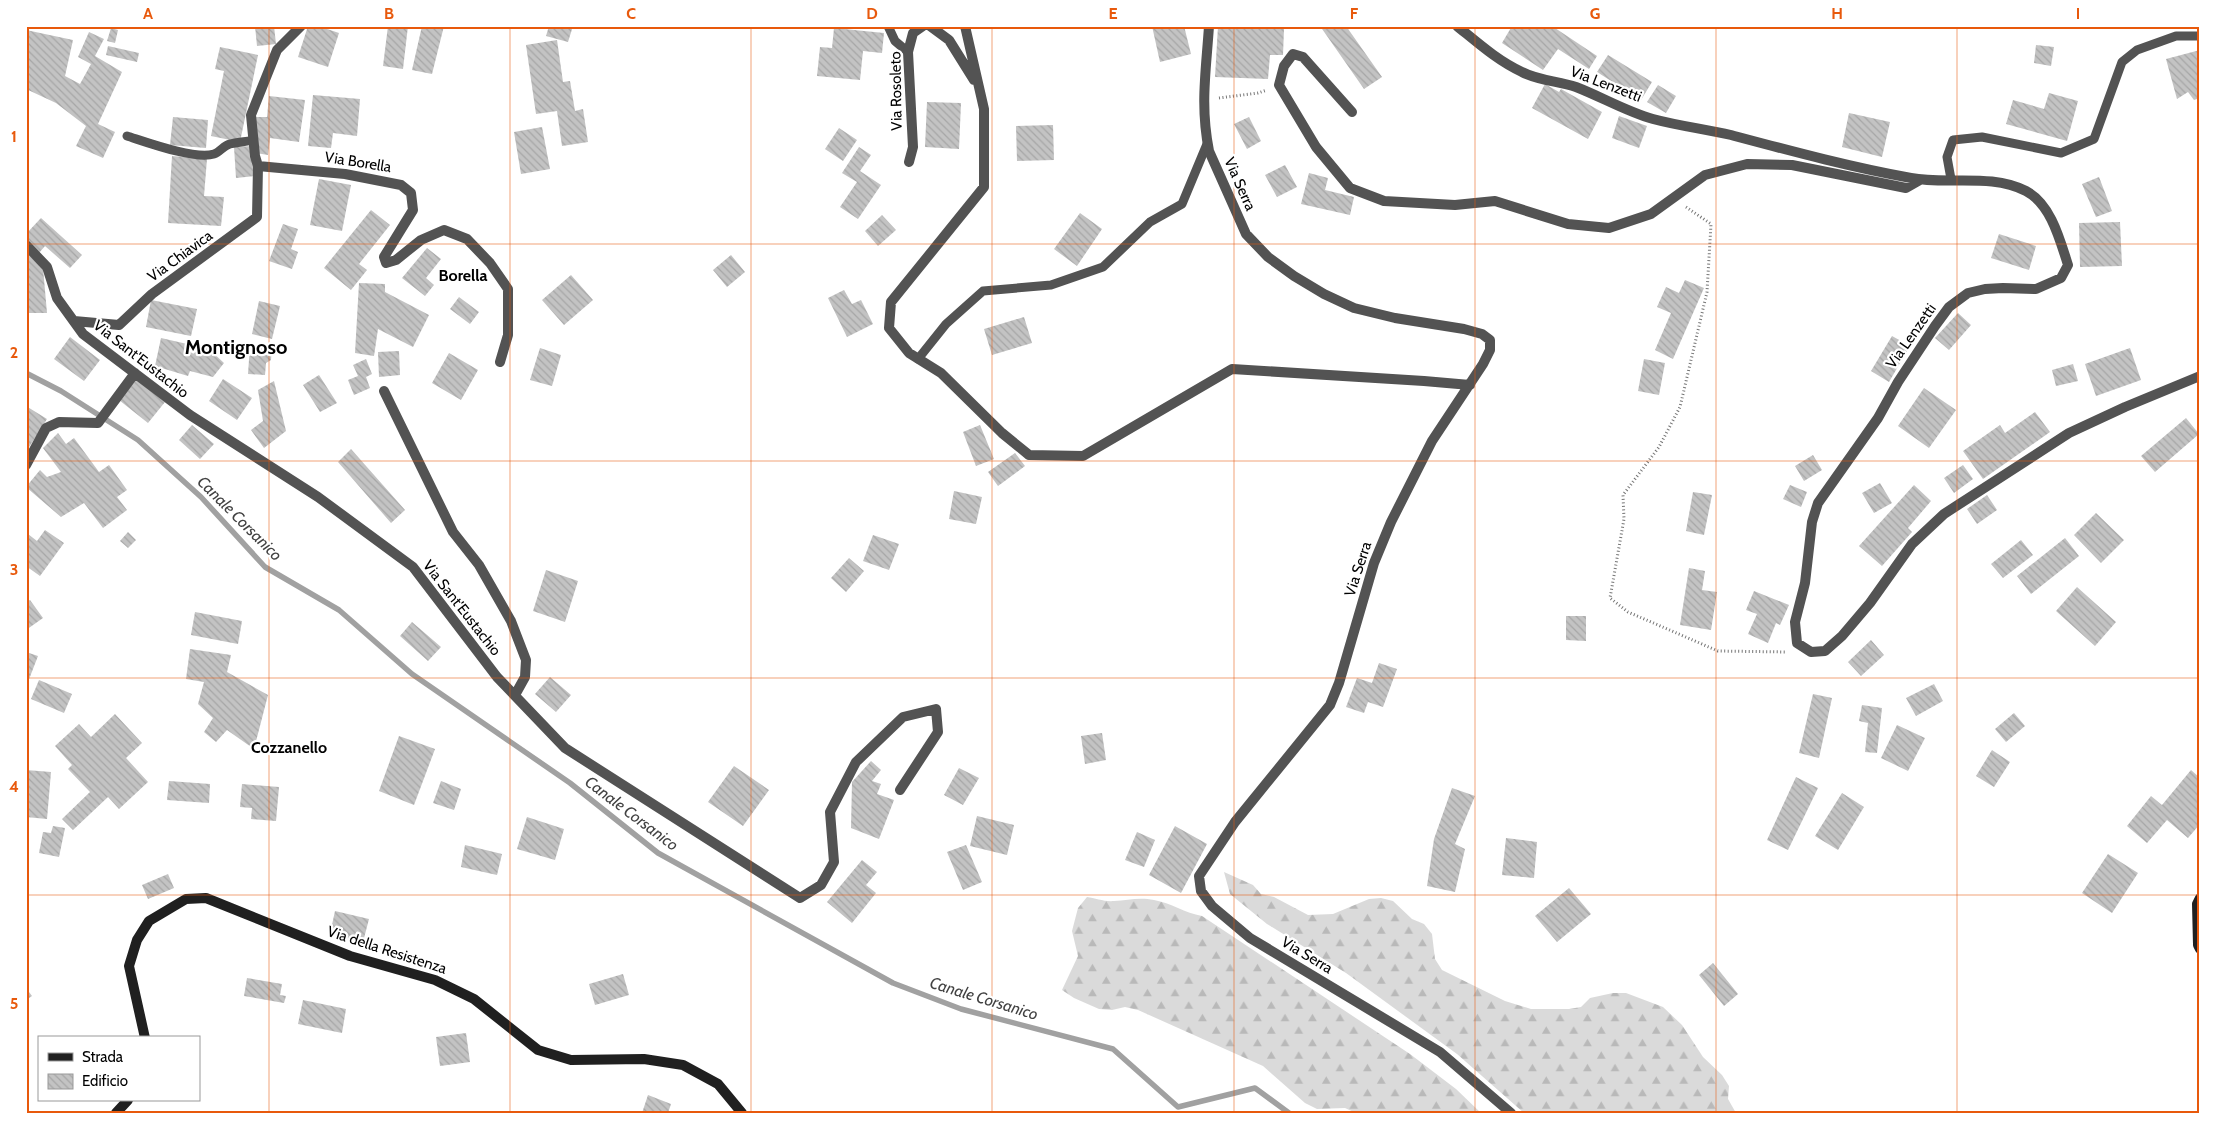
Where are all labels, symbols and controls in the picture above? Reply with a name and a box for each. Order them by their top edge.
text: A [143,4,153,23]
text: B [384,4,394,23]
text: C [626,4,636,23]
text: D [866,4,878,23]
text: E [1108,4,1118,23]
text: F [1350,4,1359,23]
text: G [1590,4,1600,23]
text: H [1831,4,1843,23]
text: I [2076,4,2080,23]
street label: Via Rosoleto [886,51,906,131]
street label: Via Lenzetti [1568,62,1644,106]
text: 1 [11,127,17,146]
street label: Via Borella [323,148,393,176]
street label: Via Serra [1220,154,1260,214]
street label: Via Chiavica [144,226,217,286]
district label: Borella [439,266,487,285]
street label: Via Lenzetti [1882,300,1940,372]
street label: Via Sant'Eustachio [90,316,192,402]
district label: Montignoso [185,335,287,359]
text: 2 [10,343,18,362]
water label: Canale Corsanico [193,472,286,565]
street label: Via Serra [1341,539,1376,599]
street label: Via Sant'Eustachio [419,557,505,659]
text: 3 [10,560,18,579]
district label: Cozzanello [251,738,327,757]
water label: Canale Corsanico [581,772,682,855]
text: 4 [9,777,19,796]
street label: Via della Resistenza [325,922,450,978]
street label: Via Serra [1278,933,1337,978]
water label: Canale Corsanico [928,973,1040,1024]
text: 5 [10,994,18,1013]
legend [38,1036,200,1102]
text: Strada [82,1048,124,1066]
text: Edificio [82,1072,128,1090]

